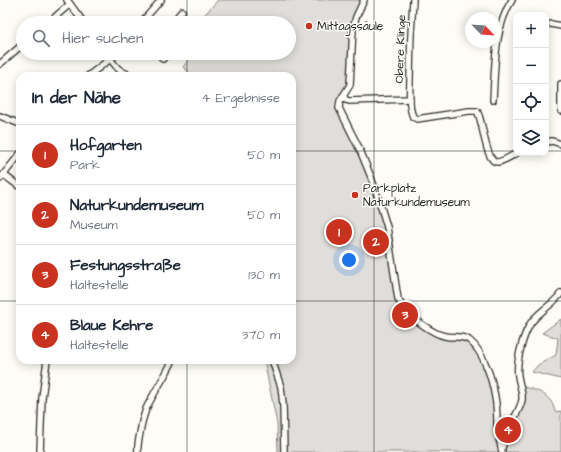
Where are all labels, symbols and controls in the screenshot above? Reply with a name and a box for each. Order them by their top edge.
north arrow [465,12,501,48]
map controls [513,12,549,156]
button: + [513,12,549,48]
street label: Obere Klinge [391,14,411,84]
search box [16,16,296,60]
place label: Mittagssäule [317,18,384,36]
marker: Mittagssäule [304,21,314,31]
icon: search [30,27,52,49]
text: Hier suchen [62,28,143,49]
button: − [513,48,549,84]
button: locate [513,84,549,120]
text: In der Nähe [32,86,121,110]
text: 4 Ergebnisse [201,89,280,107]
button: layers [513,120,549,156]
text: Hofgarten [70,135,142,156]
text: 1 [44,146,46,164]
text: 50 m [247,146,280,164]
text: Park [70,156,100,174]
place label: Parkplatz Naturkundemuseum [363,180,470,211]
marker: Parkplatz Naturkundemuseum [350,190,360,200]
text: Naturkundemuseum [70,195,203,216]
text: 2 [41,206,49,224]
text: 50 m [247,206,280,224]
text: Museum [70,216,118,234]
pin: 1 [326,217,352,247]
pin: 2 [363,227,389,257]
your location [339,250,359,270]
text: Festungsstraße [70,255,181,276]
text: 3 [42,266,48,284]
text: 130 m [248,266,280,284]
text: Haltestelle [70,276,129,294]
pin: 3 [392,300,418,330]
text: Blaue Kehre [70,315,153,336]
text: 4 [41,326,49,344]
text: 370 m [242,326,280,344]
text: Haltestelle [70,336,129,354]
pin: 4 [495,415,521,445]

